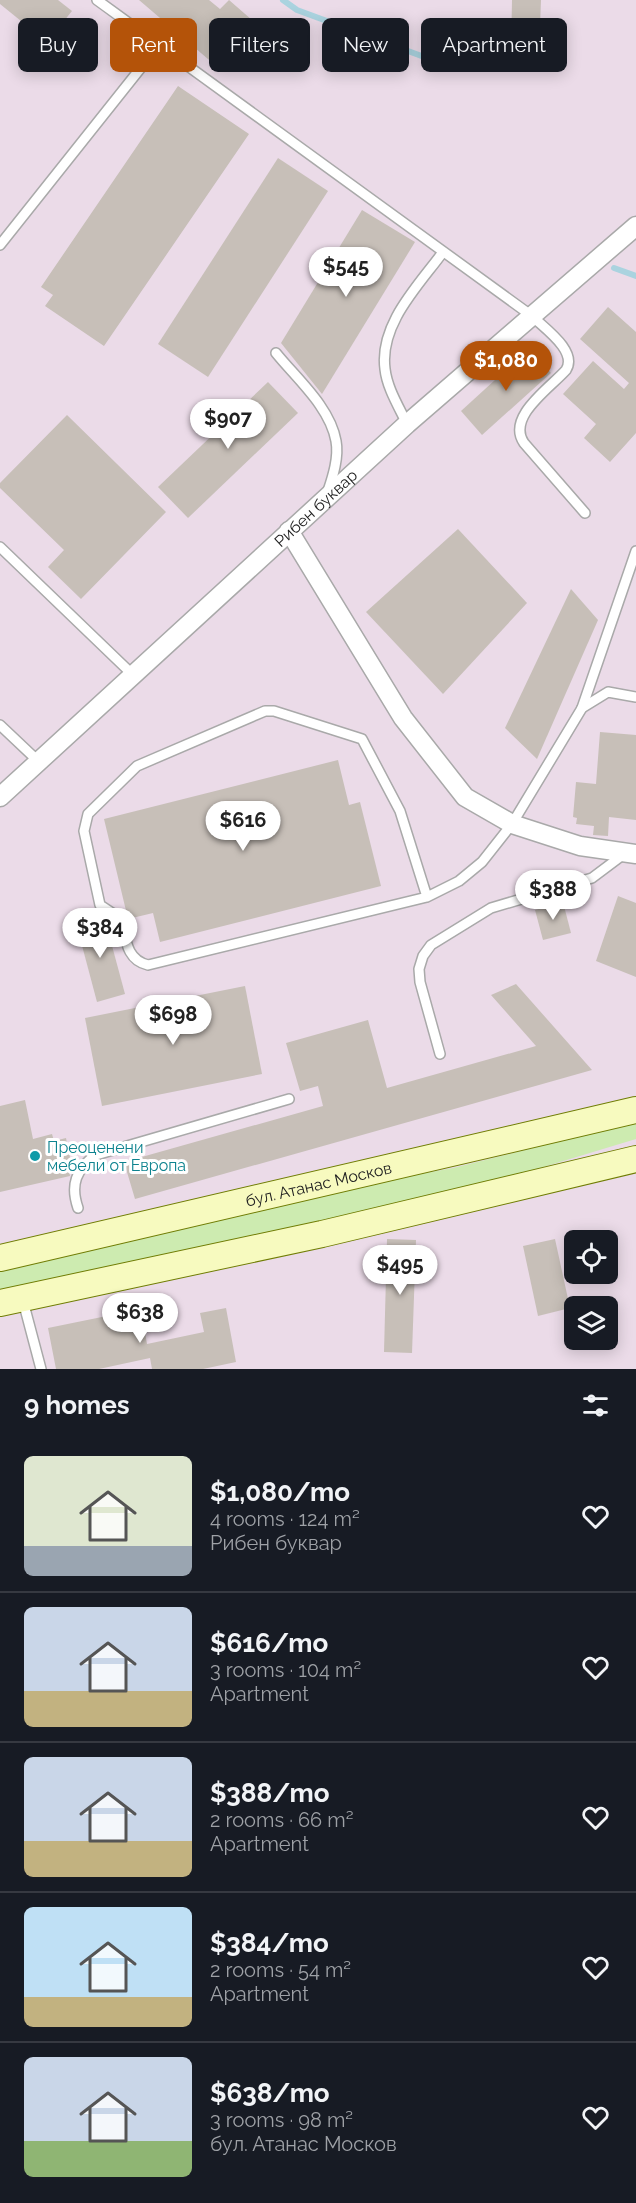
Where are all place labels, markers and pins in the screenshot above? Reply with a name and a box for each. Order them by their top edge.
pin: $545 [310,247,382,298]
pin: $1,080 [457,341,555,392]
pin: $907 [192,399,264,450]
pin: $616 [207,801,279,852]
pin: $388 [517,870,589,921]
pin: $384 [64,908,136,959]
pin: $698 [137,995,209,1046]
place label: Преоценени мебели от Европа [47,1138,186,1175]
marker: Преоценени мебели от Европа [28,1149,42,1163]
pin: $495 [364,1245,436,1296]
pin: $638 [104,1293,176,1344]

